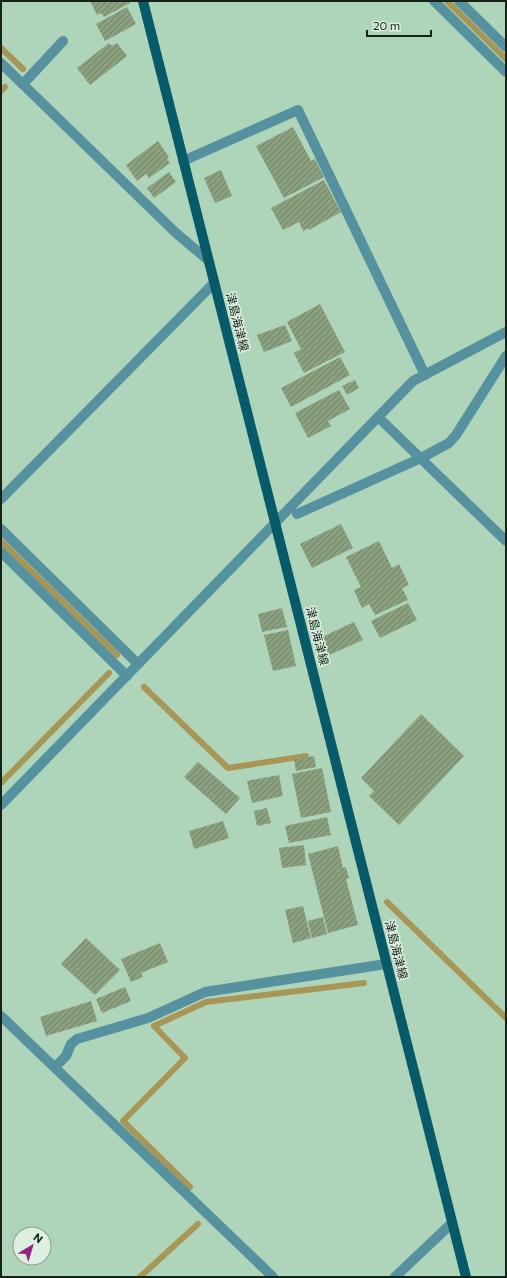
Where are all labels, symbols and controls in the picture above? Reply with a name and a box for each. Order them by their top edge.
scale bar [367,12,431,38]
text: 20 m [373,18,400,32]
street label: 津島海津線 [224,291,252,353]
street label: 津島海津線 [304,605,332,667]
street label: 津島海津線 [383,919,411,981]
north arrow [12,1226,52,1266]
text: N [31,1230,46,1245]

